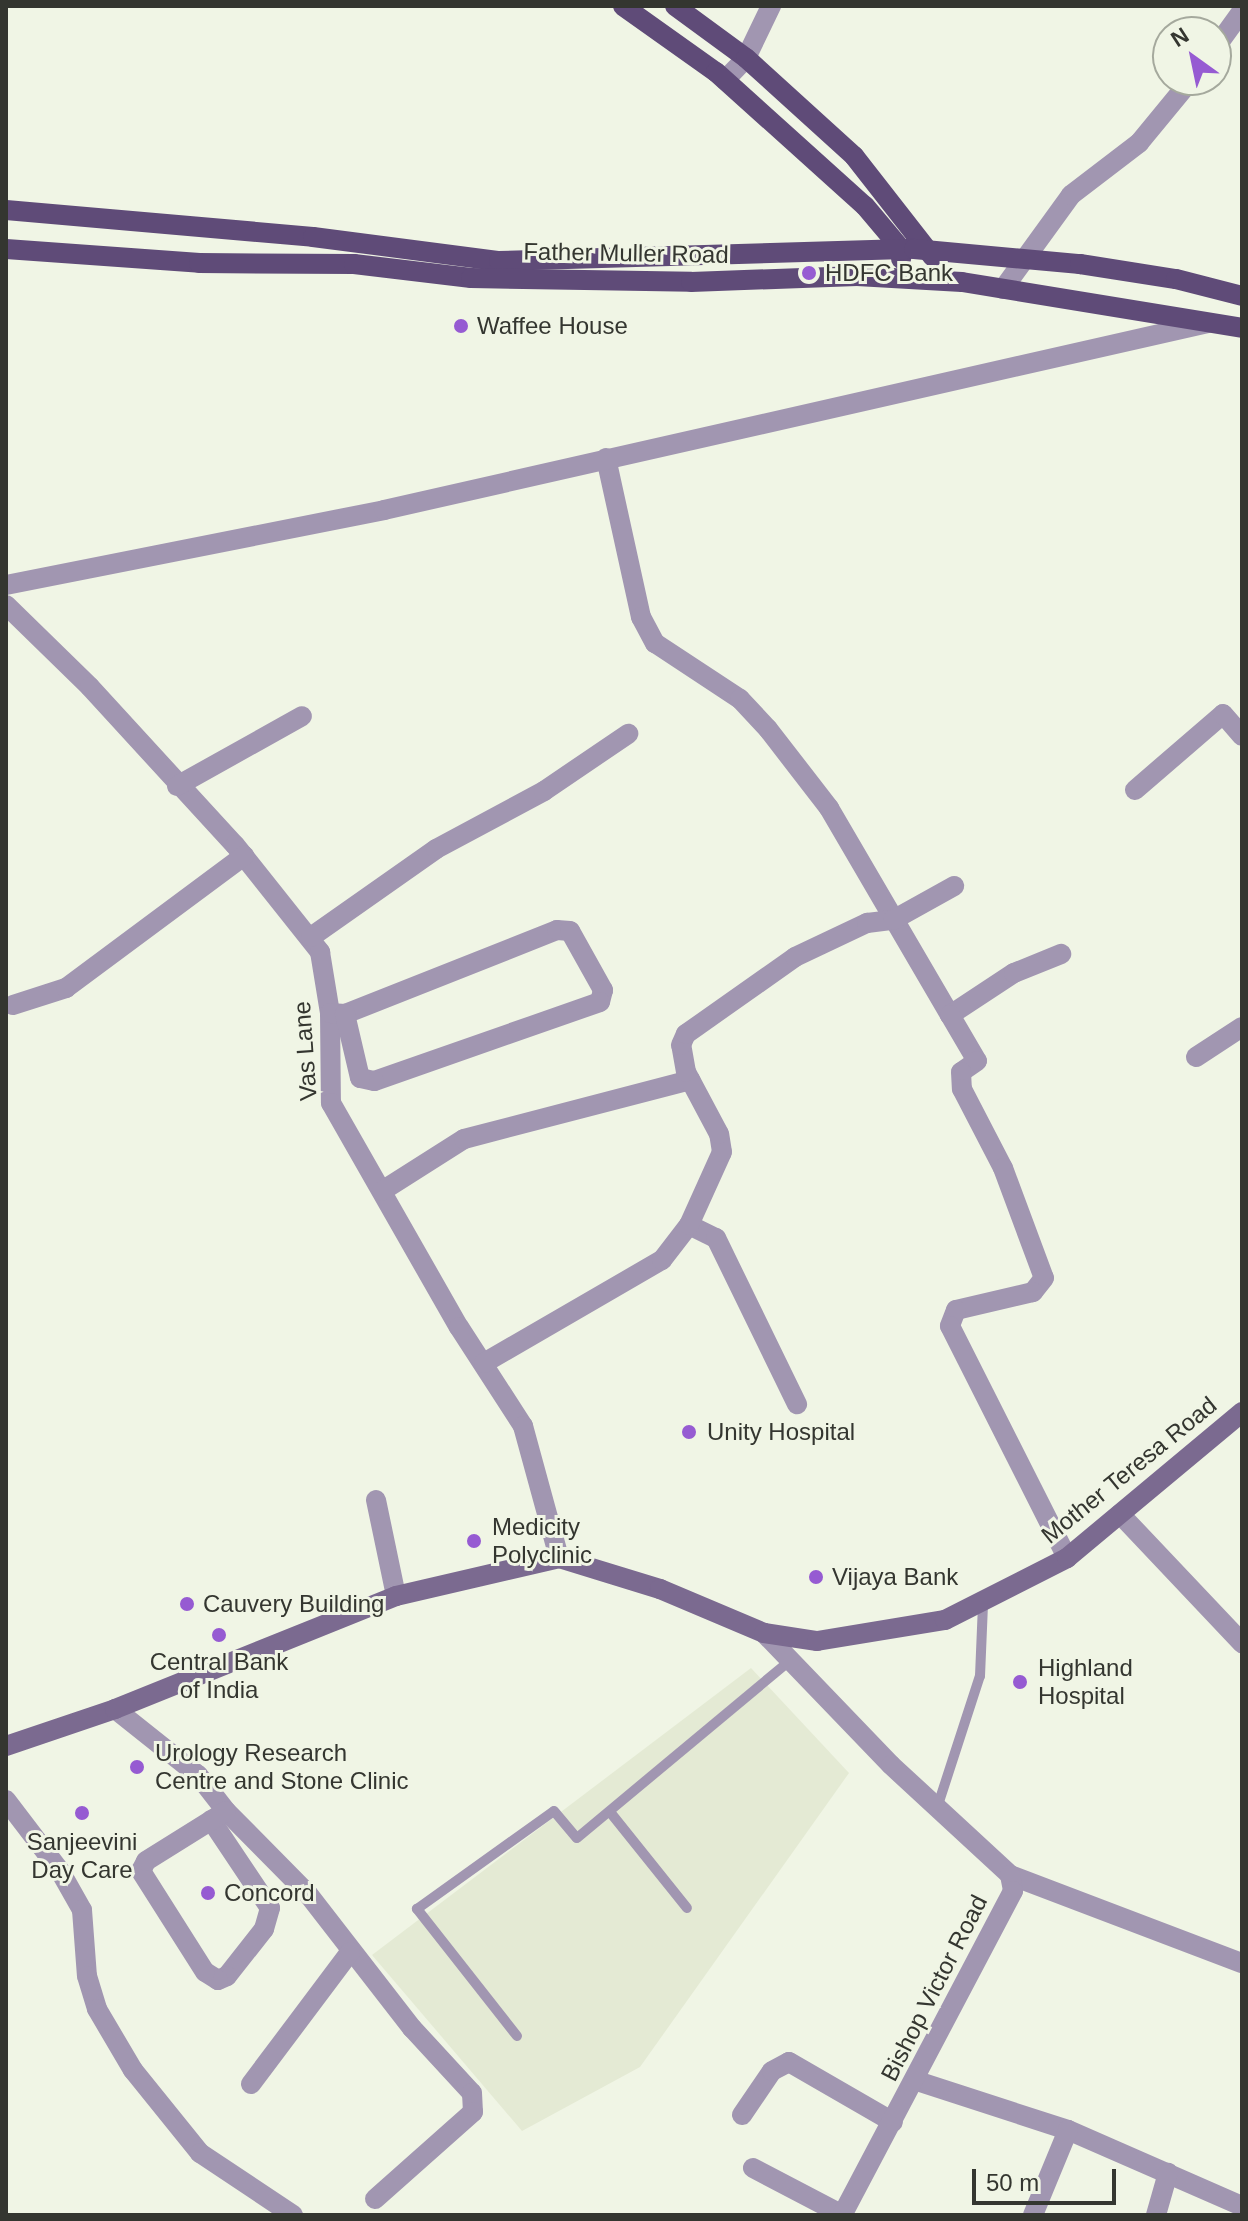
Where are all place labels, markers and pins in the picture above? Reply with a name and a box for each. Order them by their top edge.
place label: HDFC Bank [825,259,953,287]
marker: HDFC Bank [800,264,818,282]
place label: Waffee House [477,312,628,340]
marker: Waffee House [452,317,470,335]
place label: Unity Hospital [707,1418,855,1446]
marker: Unity Hospital [678,1421,700,1443]
place label: Medicity Polyclinic [492,1513,592,1569]
marker: Medicity Polyclinic [463,1530,485,1552]
place label: Vijaya Bank [832,1563,958,1591]
marker: Vijaya Bank [807,1568,825,1586]
place label: Cauvery Building [203,1590,384,1618]
marker: Cauvery Building [178,1595,196,1613]
marker: Central Bank of India [210,1626,228,1644]
place label: Central Bank of India [150,1648,288,1704]
place label: Highland Hospital [1038,1654,1133,1710]
marker: Highland Hospital [1009,1671,1031,1693]
place label: Urology Research Centre and Stone Clinic [155,1739,408,1795]
marker: Urology Research Centre and Stone Clinic [126,1756,148,1778]
marker: Sanjeevini Day Care [71,1802,93,1824]
place label: Sanjeevini Day Care [27,1828,137,1884]
place label: Concord [224,1879,315,1907]
marker: Concord [199,1884,217,1902]

